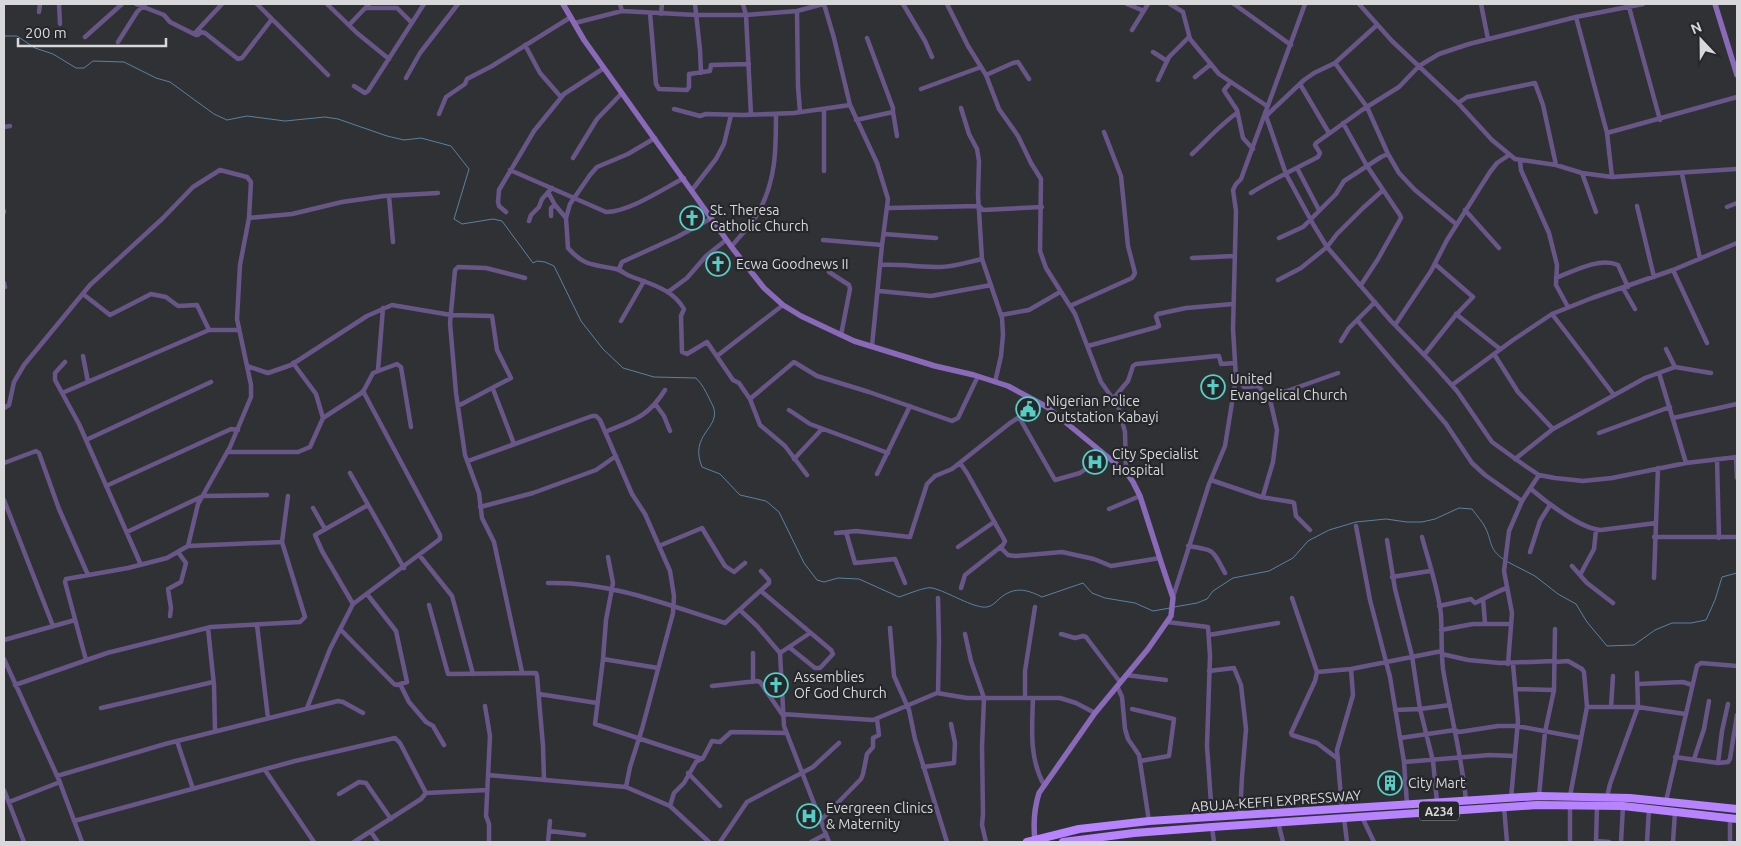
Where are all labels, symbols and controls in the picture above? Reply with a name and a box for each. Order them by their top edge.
scale bar [18,15,165,47]
north arrow [1676,15,1726,65]
text: N [1688,19,1704,37]
text: 200 m [25,24,67,41]
place label: St. Theresa Catholic Church [710,202,809,234]
church icon: St. Theresa Catholic Church [679,205,705,231]
church icon: Ecwa Goodnews II [705,251,731,277]
place label: Ecwa Goodnews II [736,256,849,272]
place label: United Evangelical Church [1230,371,1347,403]
church icon: United Evangelical Church [1200,374,1226,400]
place label: Nigerian Police Outstation Kabayi [1046,393,1159,425]
public building icon: Nigerian Police Outstation Kabayi [1015,396,1041,422]
place label: City Specialist Hospital [1112,446,1199,478]
hospital icon: City Specialist Hospital [1082,449,1108,475]
place label: Assemblies Of God Church [794,669,887,701]
church icon: Assemblies Of God Church [763,672,789,698]
building icon: City Mart [1377,770,1403,796]
place label: City Mart [1408,775,1466,791]
street label: ABUJA-KEFFI EXPRESSWAY [1190,787,1362,815]
place label: Evergreen Clinics & Maternity [826,800,933,832]
road number: A234 [1419,801,1459,820]
hospital icon: Evergreen Clinics & Maternity [796,803,822,829]

